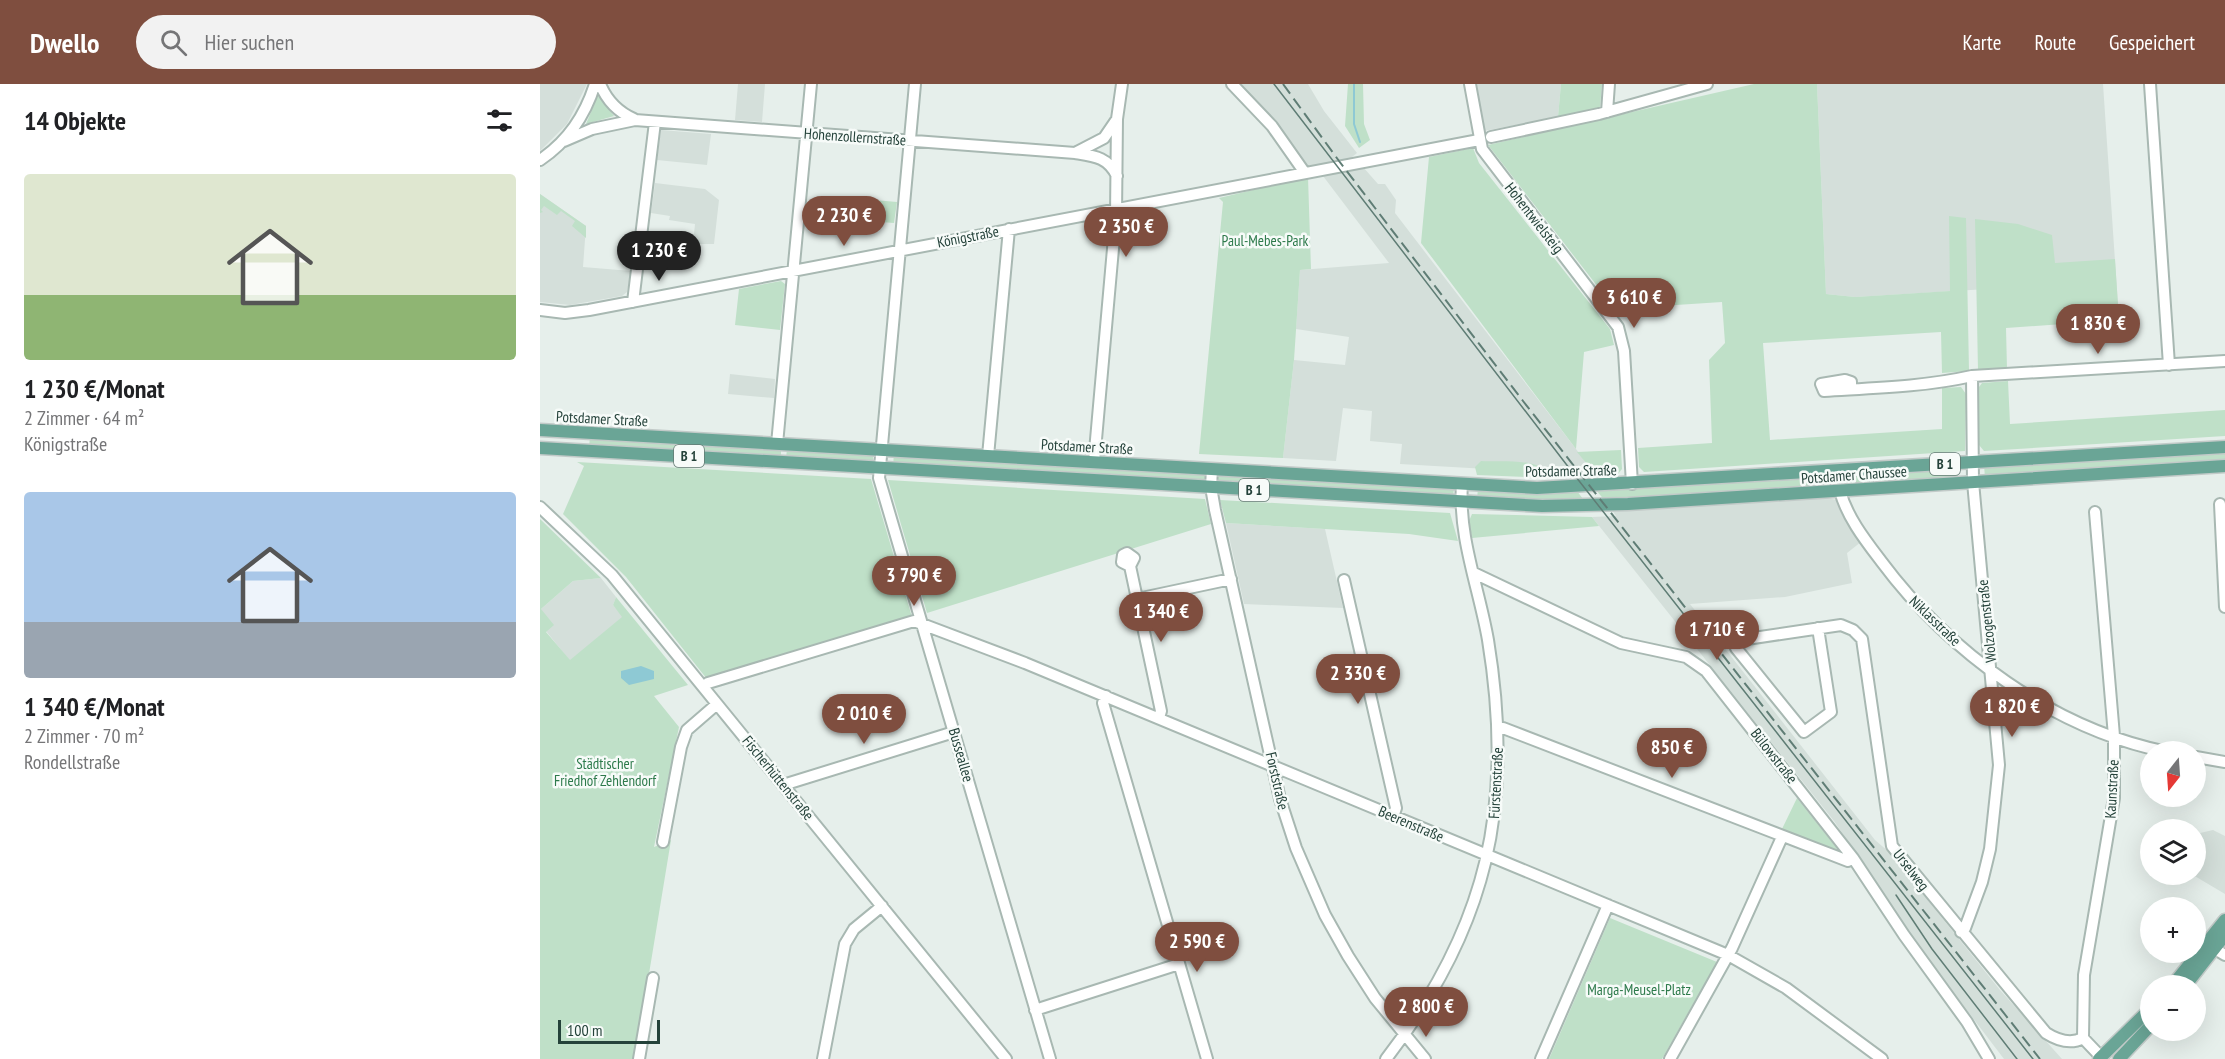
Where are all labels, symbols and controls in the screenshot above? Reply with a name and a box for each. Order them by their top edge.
search box [136,15,556,69]
text: Dwello [30,24,100,61]
icon: search [157,26,190,59]
text: Hier suchen [205,28,294,56]
text: Karte [1963,29,2001,56]
text: Route [2034,29,2076,56]
text: Gespeichert [2109,29,2195,56]
text: 14 Objekte [24,104,126,137]
icon: filters [483,104,516,137]
street label: Hohenzollernstraße [803,123,907,150]
street label: Hohentwielsteig [1501,178,1568,257]
pin: 2 230 € [789,196,899,247]
text: 2 230 € [816,202,872,228]
pin: 2 350 € [1071,207,1181,258]
icon: home [216,213,324,321]
text: 2 350 € [1098,213,1154,239]
street label: Königstraße [935,221,1000,252]
pin: 1 230 € [604,231,714,282]
park label: Paul-Mebes-Park [1222,231,1309,250]
text: 1 230 € [631,237,687,263]
pin: 3 610 € [1579,278,1689,329]
text: 3 610 € [1606,284,1662,310]
pin: 1 830 € [2043,304,2153,355]
text: 1 830 € [2070,310,2126,336]
text: 1 230 €/Monat [24,372,165,405]
text: 2 Zimmer · 64 m² [24,405,144,431]
street label: Potsdamer Straße [556,407,648,430]
text: Königstraße [24,431,107,457]
street label: Potsdamer Straße [1041,435,1133,458]
road number: B 1 [674,445,704,467]
road number: B 1 [1930,453,1960,475]
street label: Potsdamer Straße [1525,460,1617,481]
street label: Potsdamer Chaussee [1800,461,1908,488]
road number: B 1 [1239,479,1269,501]
icon: home [216,531,324,639]
pin: 3 790 € [859,556,969,607]
text: 3 790 € [886,562,942,588]
street label: Wolzogenstraße [1973,579,2000,663]
street label: Niklasstraße [1906,591,1965,650]
pin: 1 340 € [1106,592,1216,643]
text: 1 340 € [1133,598,1189,624]
pin: 1 710 € [1662,610,1772,661]
text: 1 710 € [1689,616,1745,642]
pin: 2 330 € [1303,654,1413,705]
text: 2 330 € [1330,660,1386,686]
pin: 1 820 € [1957,687,2067,738]
text: 1 340 €/Monat [24,690,165,723]
text: 1 820 € [1984,693,2040,719]
pin: 2 010 € [809,694,919,745]
text: 2 010 € [836,700,892,726]
text: 2 Zimmer · 70 m² [24,723,144,749]
street label: Bülowstraße [1747,724,1802,787]
street label: Busseallee [945,726,978,784]
pin: 850 € [1630,728,1714,779]
street label: Fischerhüttenstraße [738,731,818,824]
text: 850 € [1651,734,1693,760]
north arrow [2140,741,2206,807]
map controls [2140,741,2206,1041]
street label: Fürstenstraße [1484,747,1507,819]
text: Rondellstraße [24,749,120,775]
street label: Forststraße [1262,750,1293,812]
park label: Städtischer Friedhof Zehlendorf [554,754,657,790]
street label: Kaunstraße [2100,759,2123,819]
street label: Beerenstraße [1376,801,1447,846]
button: layers [2140,819,2206,885]
street label: Urselweg [1889,845,1934,894]
button: + [2140,897,2206,963]
pin: 2 590 € [1142,922,1252,973]
text: 2 590 € [1169,928,1225,954]
button: − [2140,975,2206,1041]
park label: Marga-Meusel-Platz [1587,980,1691,999]
pin: 2 800 € [1371,987,1481,1038]
text: 2 800 € [1398,993,1454,1019]
scale bar [558,1017,660,1044]
text: 100 m [567,1020,602,1040]

